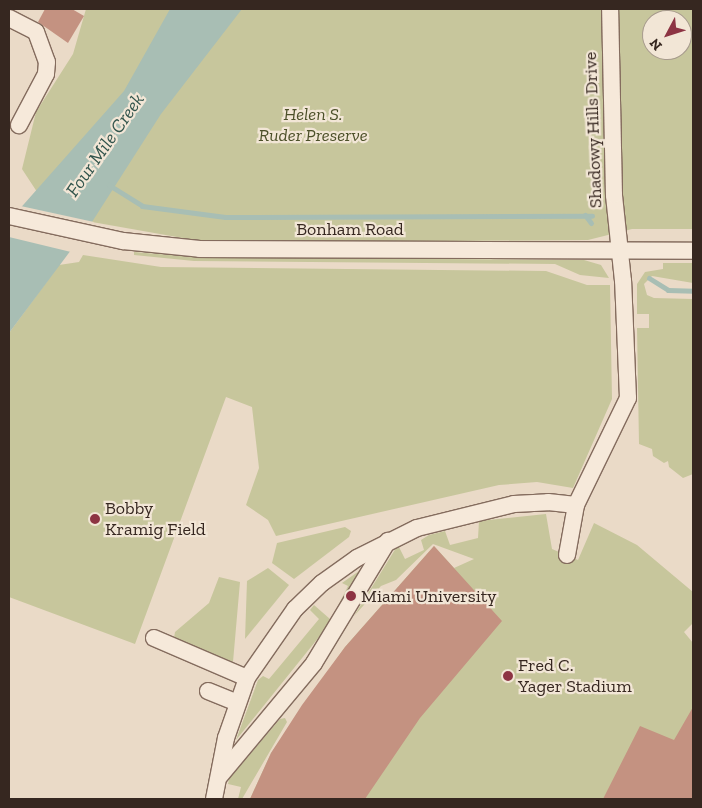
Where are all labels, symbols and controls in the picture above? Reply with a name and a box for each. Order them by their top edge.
north arrow [642,10,692,60]
text: N [646,35,666,54]
street label: Shadowy Hills Drive [579,51,607,209]
water label: Four Mile Creek [61,89,149,201]
park label: Helen S. Ruder Preserve [258,104,368,146]
street label: Bonham Road [296,218,404,240]
place label: Bobby Kramig Field [105,498,206,540]
marker: Bobby Kramig Field [89,513,101,525]
place label: Miami University [361,585,497,607]
marker: Miami University [345,590,357,602]
place label: Fred C. Yager Stadium [518,655,632,698]
marker: Fred C. Yager Stadium [502,670,514,682]

